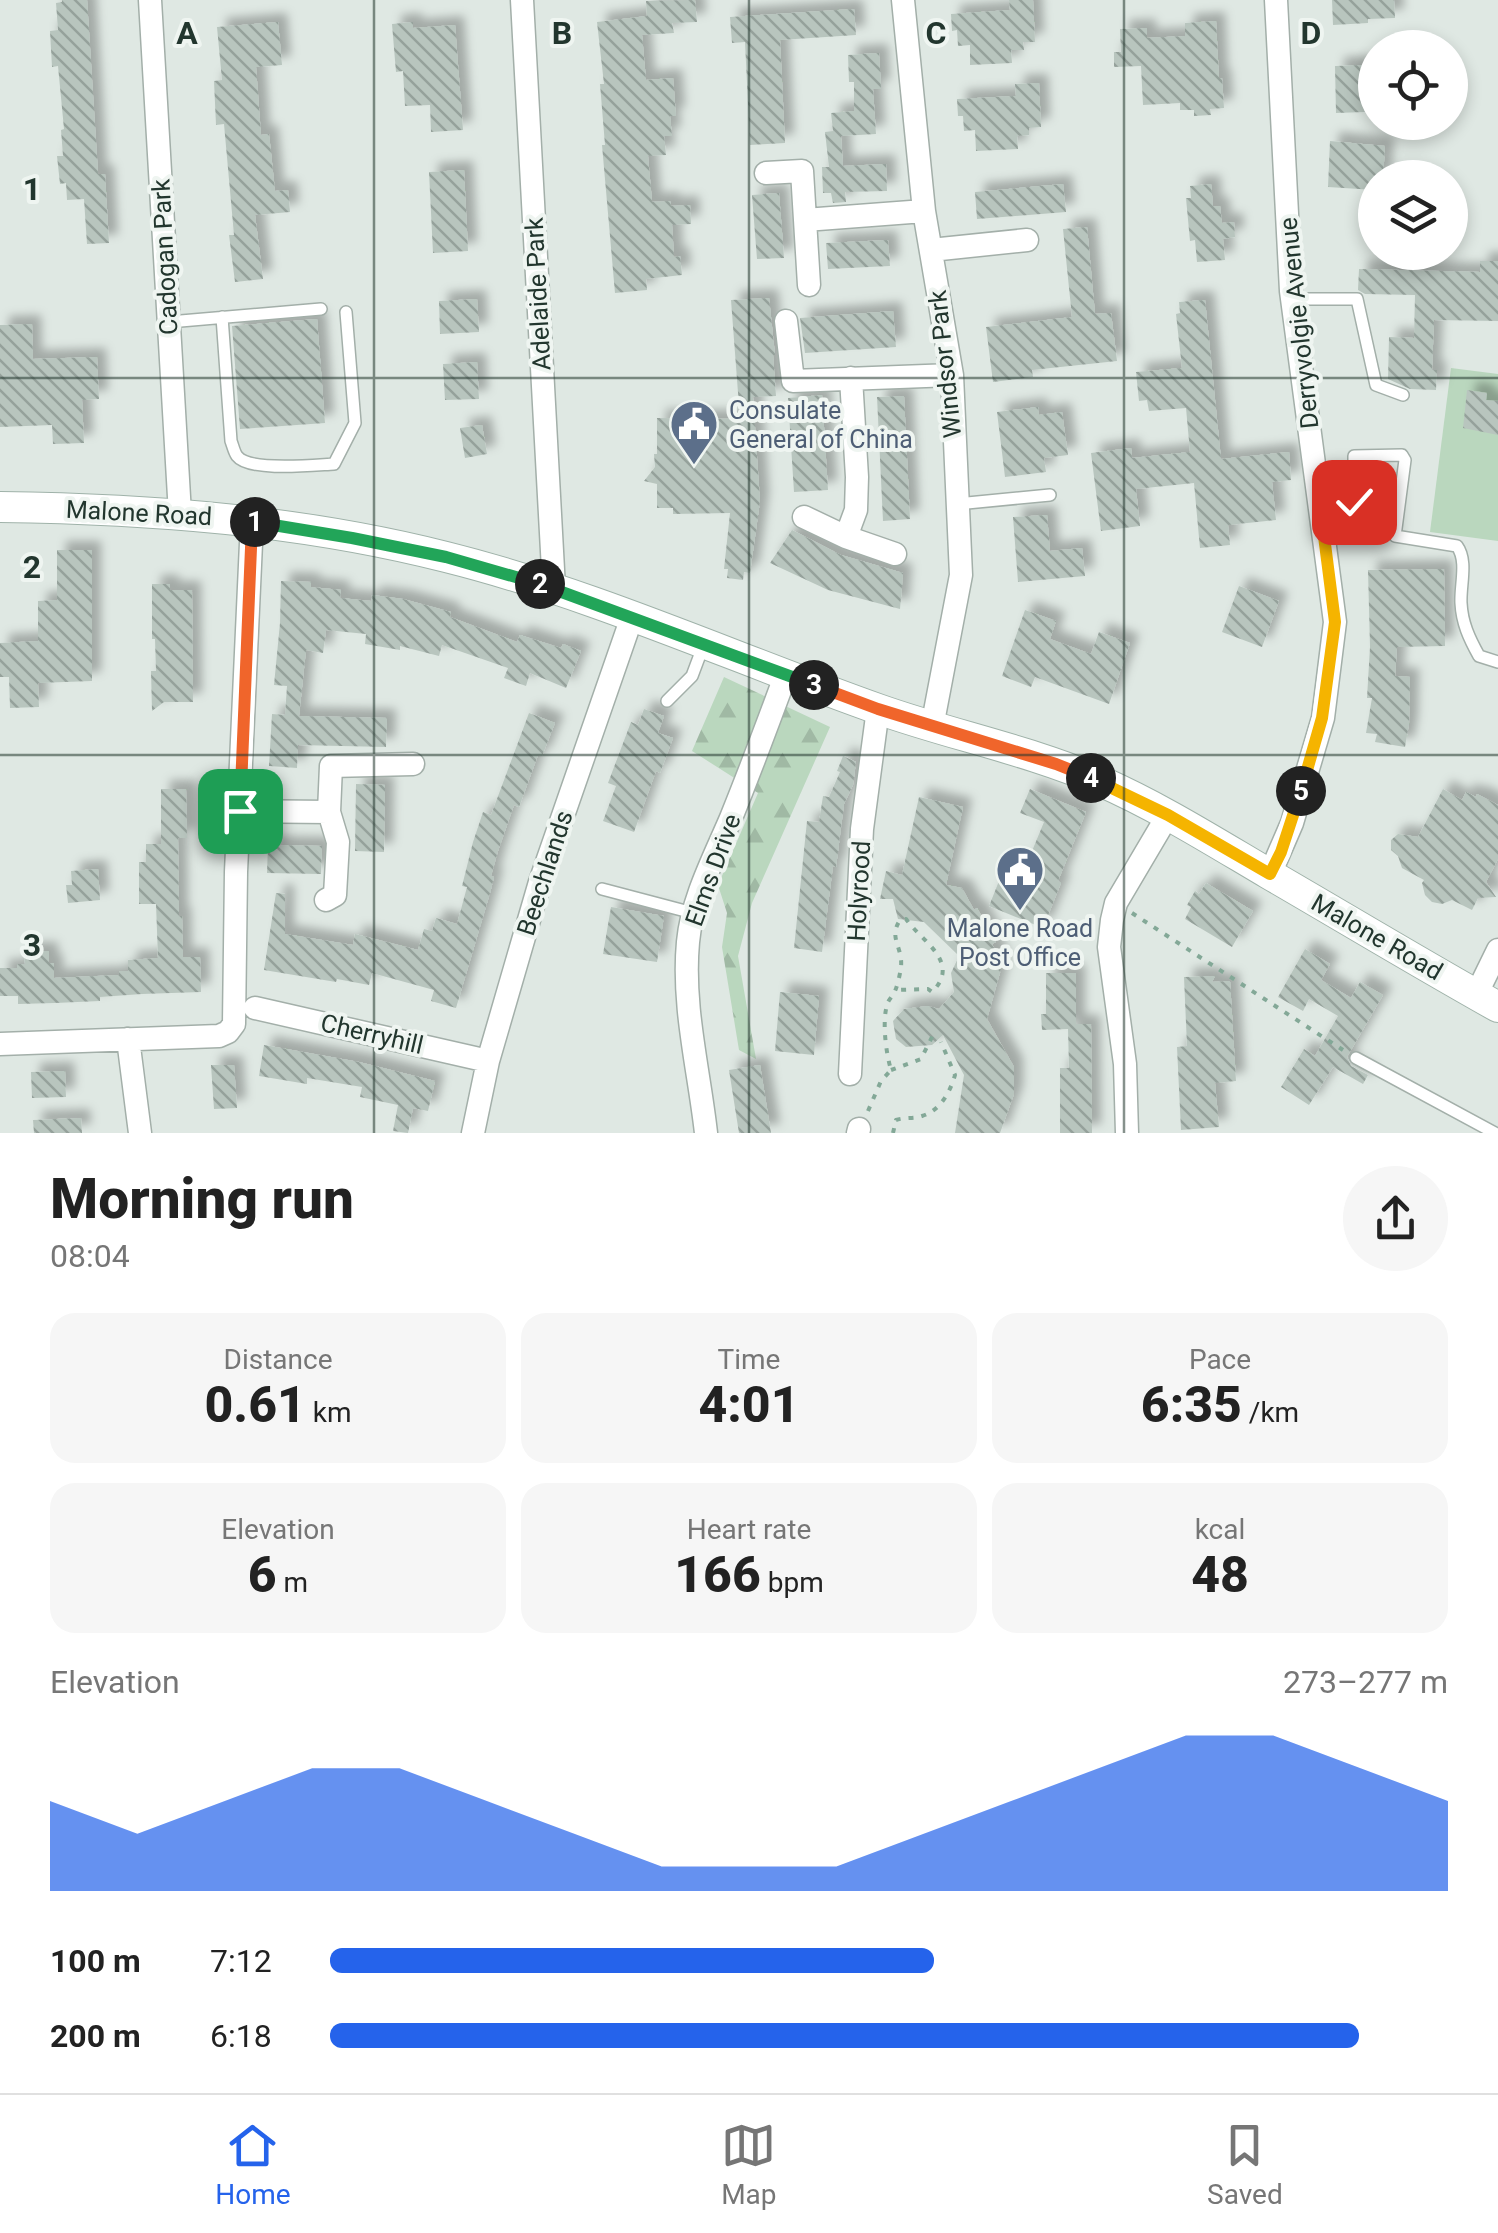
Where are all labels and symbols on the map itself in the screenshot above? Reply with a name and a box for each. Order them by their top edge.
text: A [176,14,198,52]
text: B [552,14,572,52]
text: C [926,14,946,52]
text: D [1301,14,1321,52]
text: 1 [23,170,41,208]
street label: Cadogan Park [146,178,184,336]
street label: Adelaide Park [519,216,556,371]
street label: Derryvolgie Avenue [1273,216,1325,430]
street label: Windsor Park [923,288,967,439]
place label: Consulate General of China [729,396,913,454]
public building icon: Consulate General of China [668,398,720,466]
pin [1312,460,1397,545]
street label: Malone Road [65,495,213,531]
pin: 1 [230,497,280,547]
text: 2 [23,548,41,586]
pin: 2 [515,559,565,609]
pin: 3 [789,660,839,710]
pin: 4 [1066,753,1116,803]
pin: 5 [1276,766,1326,816]
pin [198,769,283,854]
street label: Beechlands [511,807,579,939]
street label: Elms Drive [679,810,747,930]
street label: Holyrood [842,840,876,942]
public building icon: Malone Road Post Office [994,844,1046,912]
street label: Malone Road [1306,888,1448,986]
place label: Malone Road Post Office [947,914,1093,972]
text: 3 [23,926,41,964]
street label: Cherryhill [318,1008,426,1060]

